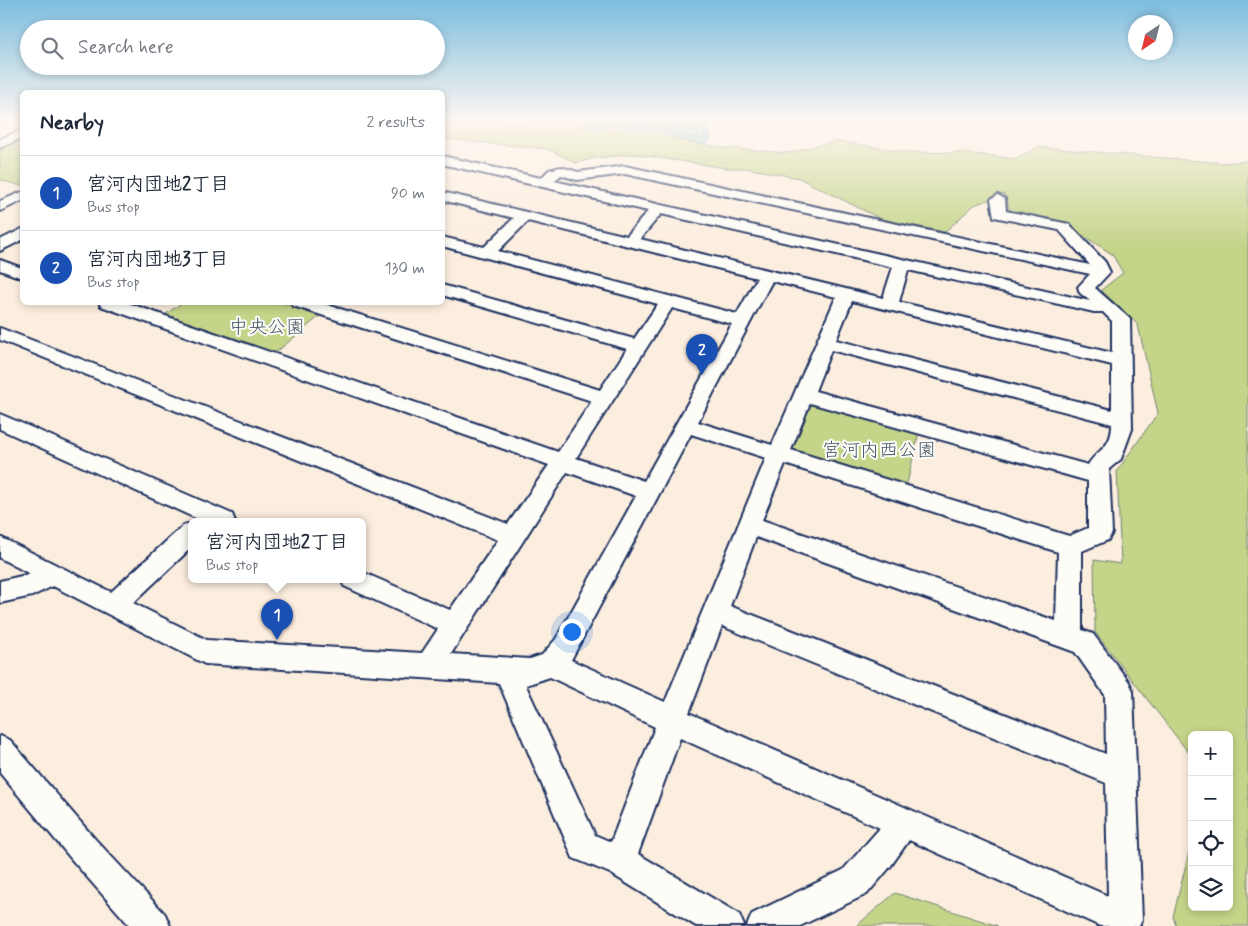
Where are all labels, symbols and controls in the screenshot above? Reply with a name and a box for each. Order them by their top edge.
north arrow [1128,15,1173,60]
search box [20,20,445,75]
icon: search [38,34,66,62]
text: Search here [78,35,174,60]
text: Nearby [40,109,104,137]
text: 2 results [367,112,425,133]
text: 宮河内団地2丁目 [87,172,229,197]
text: 1 [52,183,60,204]
text: 90 m [391,183,425,204]
text: Bus stop [87,197,140,218]
text: 宮河内団地3丁目 [87,247,229,272]
text: 2 [52,258,60,279]
text: 130 m [384,258,425,279]
text: Bus stop [87,272,140,293]
park label: 中央公園 [229,315,305,340]
pin: 2 [686,334,718,375]
park label: 宮河内西公園 [822,438,936,463]
popup [188,518,366,583]
text: 宮河内団地2丁目 [206,530,348,555]
text: Bus stop [206,555,259,576]
pin: 1 [261,599,293,640]
your location [559,619,585,645]
map controls [1188,731,1233,911]
button: + [1188,731,1233,776]
button: − [1188,776,1233,821]
button: locate [1188,821,1233,866]
button: layers [1188,866,1233,911]

